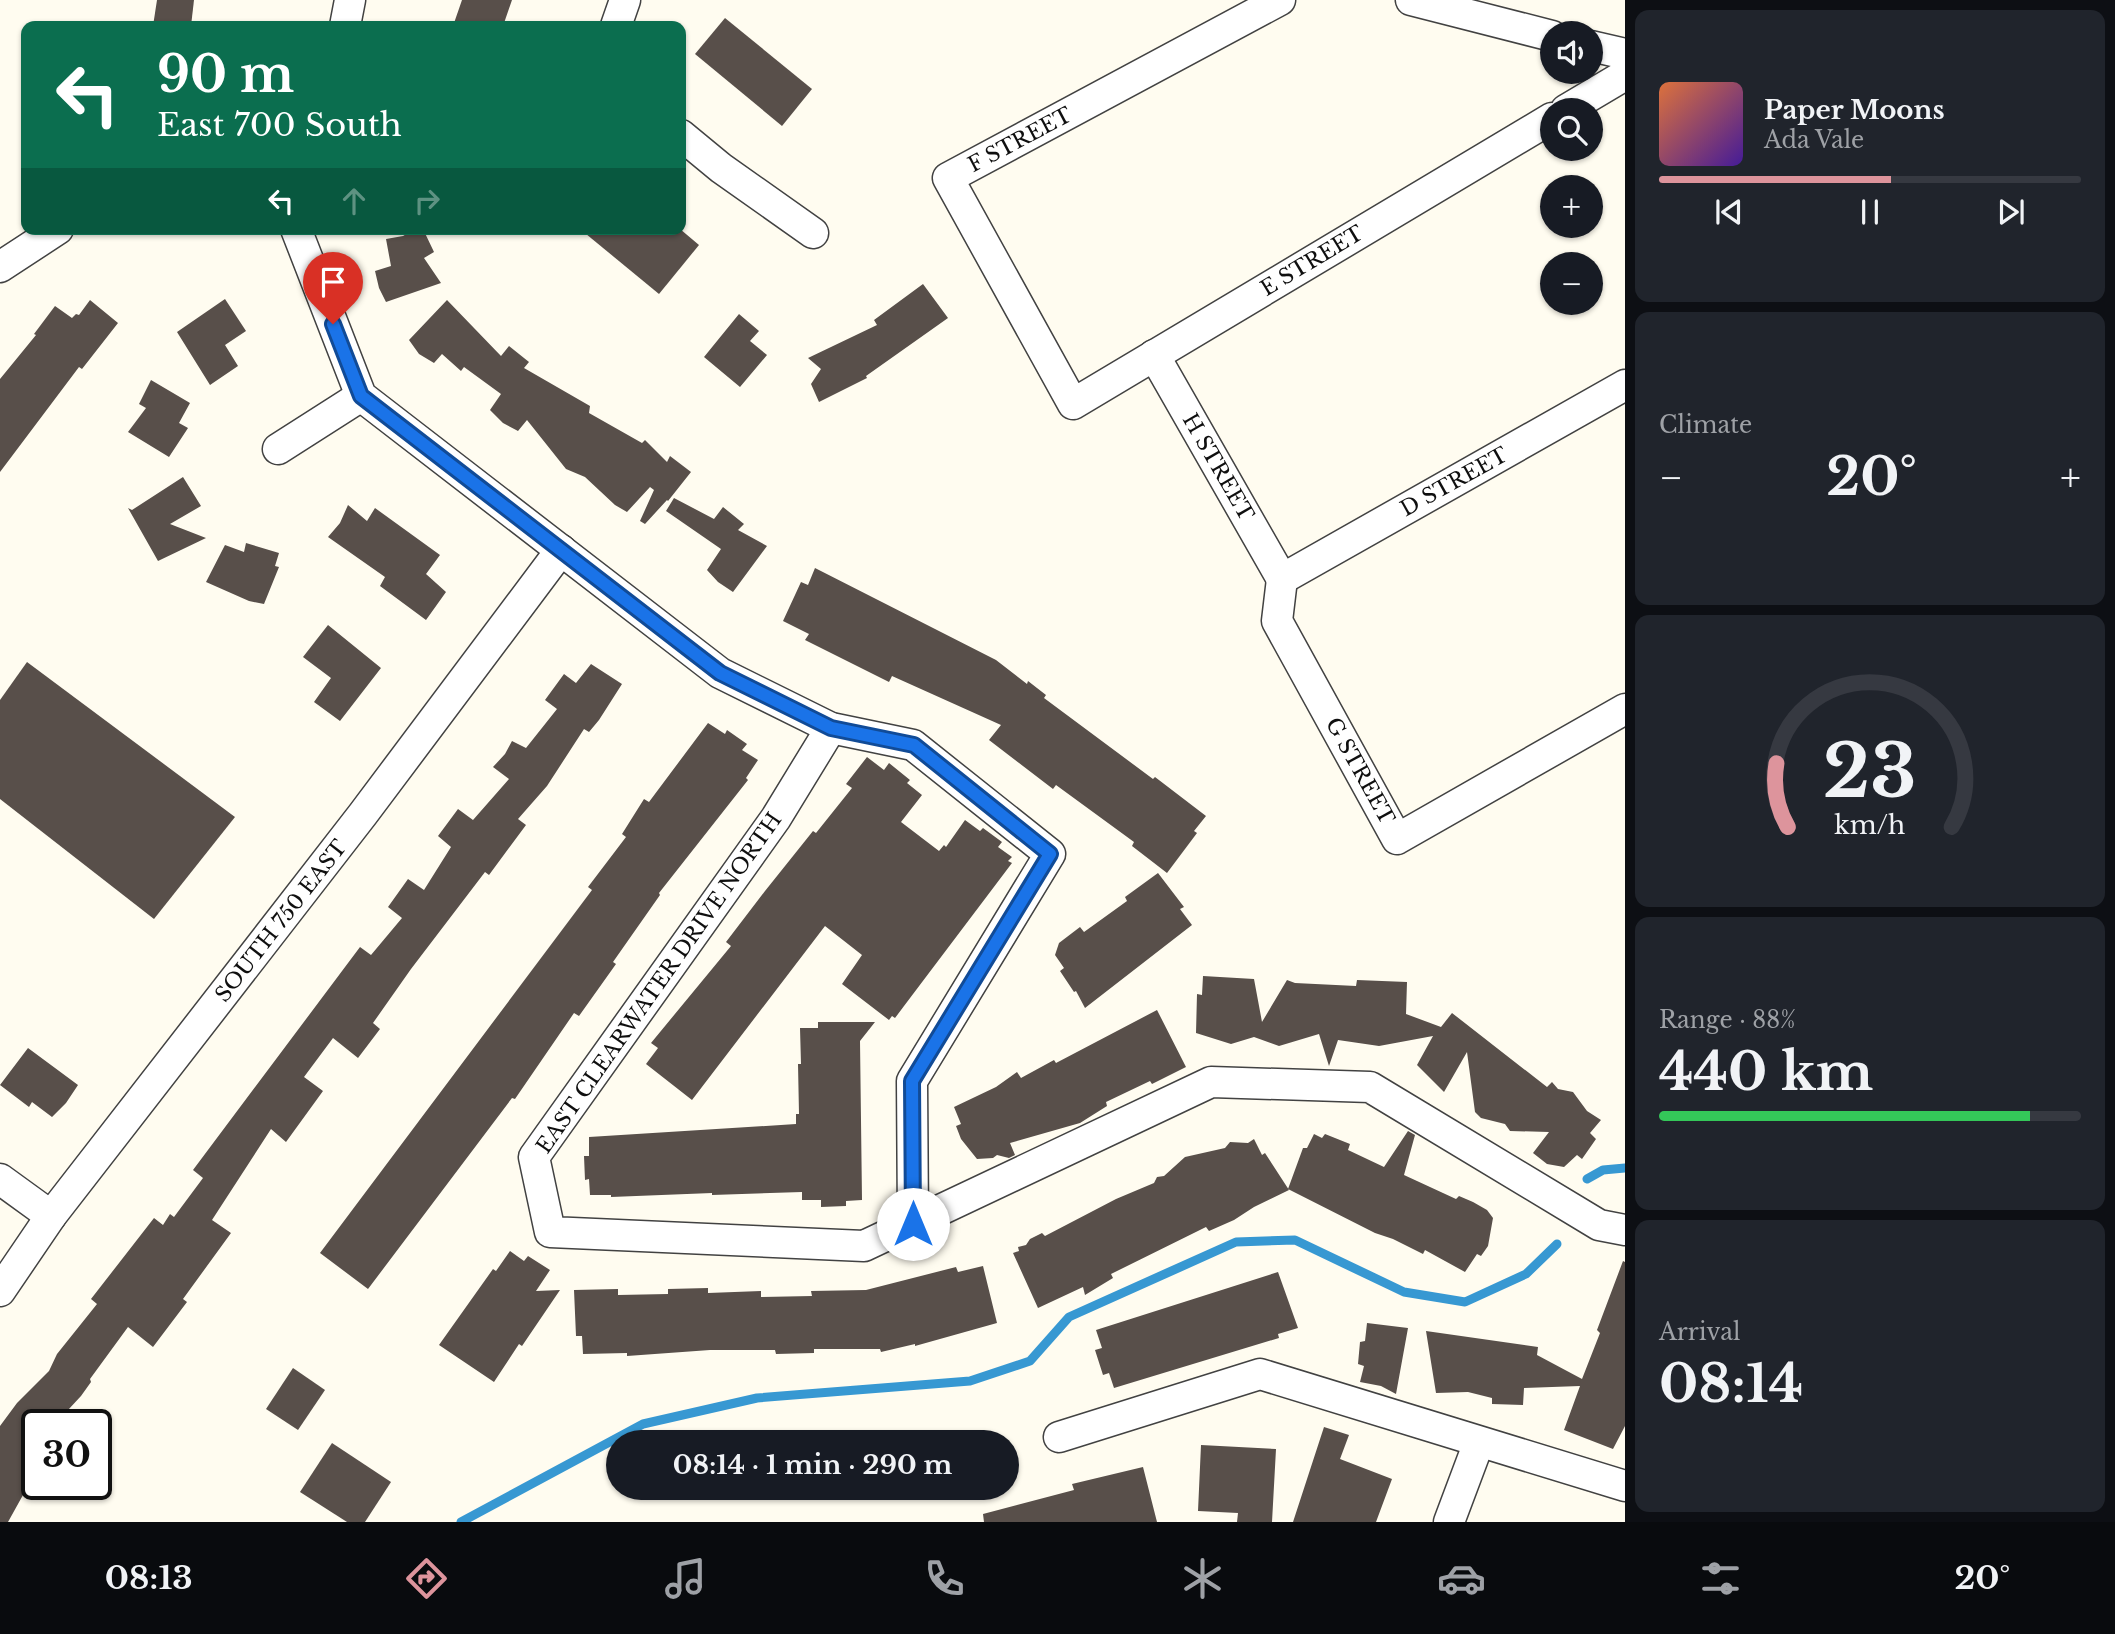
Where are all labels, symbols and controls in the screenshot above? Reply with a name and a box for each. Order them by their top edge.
map controls [1540,21,1603,315]
button: sound [1540,21,1603,84]
text: 90 m [157,44,294,105]
icon: left [42,49,133,140]
text: Paper Moons [1764,94,1945,126]
button: search [1540,98,1603,161]
street label: F STREET [964,102,1076,178]
text: East 700 South [157,105,402,145]
text: Ada Vale [1764,126,1864,154]
button: + [1540,175,1603,238]
icon: left [262,182,300,220]
icon: ahead [335,182,373,220]
icon: right [408,182,446,220]
icon: previous [1710,193,1748,231]
icon: pause [1851,193,1889,231]
icon: next [1992,193,2030,231]
street label: E STREET [1256,220,1368,302]
pin [303,252,363,324]
button: − [1540,252,1603,315]
icon: arrive [314,263,352,301]
street label: H STREET [1177,409,1259,525]
text: Climate [1659,411,1752,439]
street label: D STREET [1396,442,1512,522]
text: 20° [1826,445,1917,509]
text: − [1659,454,1683,501]
text: + [2060,454,2081,501]
street label: G STREET [1320,713,1400,829]
text: 23 [1823,726,1917,817]
street label: EAST CLEARWATER DRIVE NORTH [531,808,787,1158]
text: km/h [1835,810,1905,841]
street label: SOUTH 750 EAST [210,835,352,1007]
text: Range · 88% [1659,1006,1796,1034]
text: 440 km [1659,1040,1873,1104]
position arrow [876,1187,950,1261]
text: Arrival [1659,1318,1740,1346]
text: 08:14 [1659,1352,1803,1416]
speed limit sign: 30 [21,1409,112,1500]
text: 08:14 · 1 min · 290 m [673,1449,952,1481]
icon: directions [402,1554,451,1603]
icon: music [661,1554,710,1603]
icon: phone [920,1554,969,1603]
icon: climate [1178,1554,1227,1603]
icon: car [1437,1554,1486,1603]
icon: filters [1696,1554,1745,1603]
text: 08:13 [105,1558,193,1598]
text: 20° [1954,1558,2010,1598]

